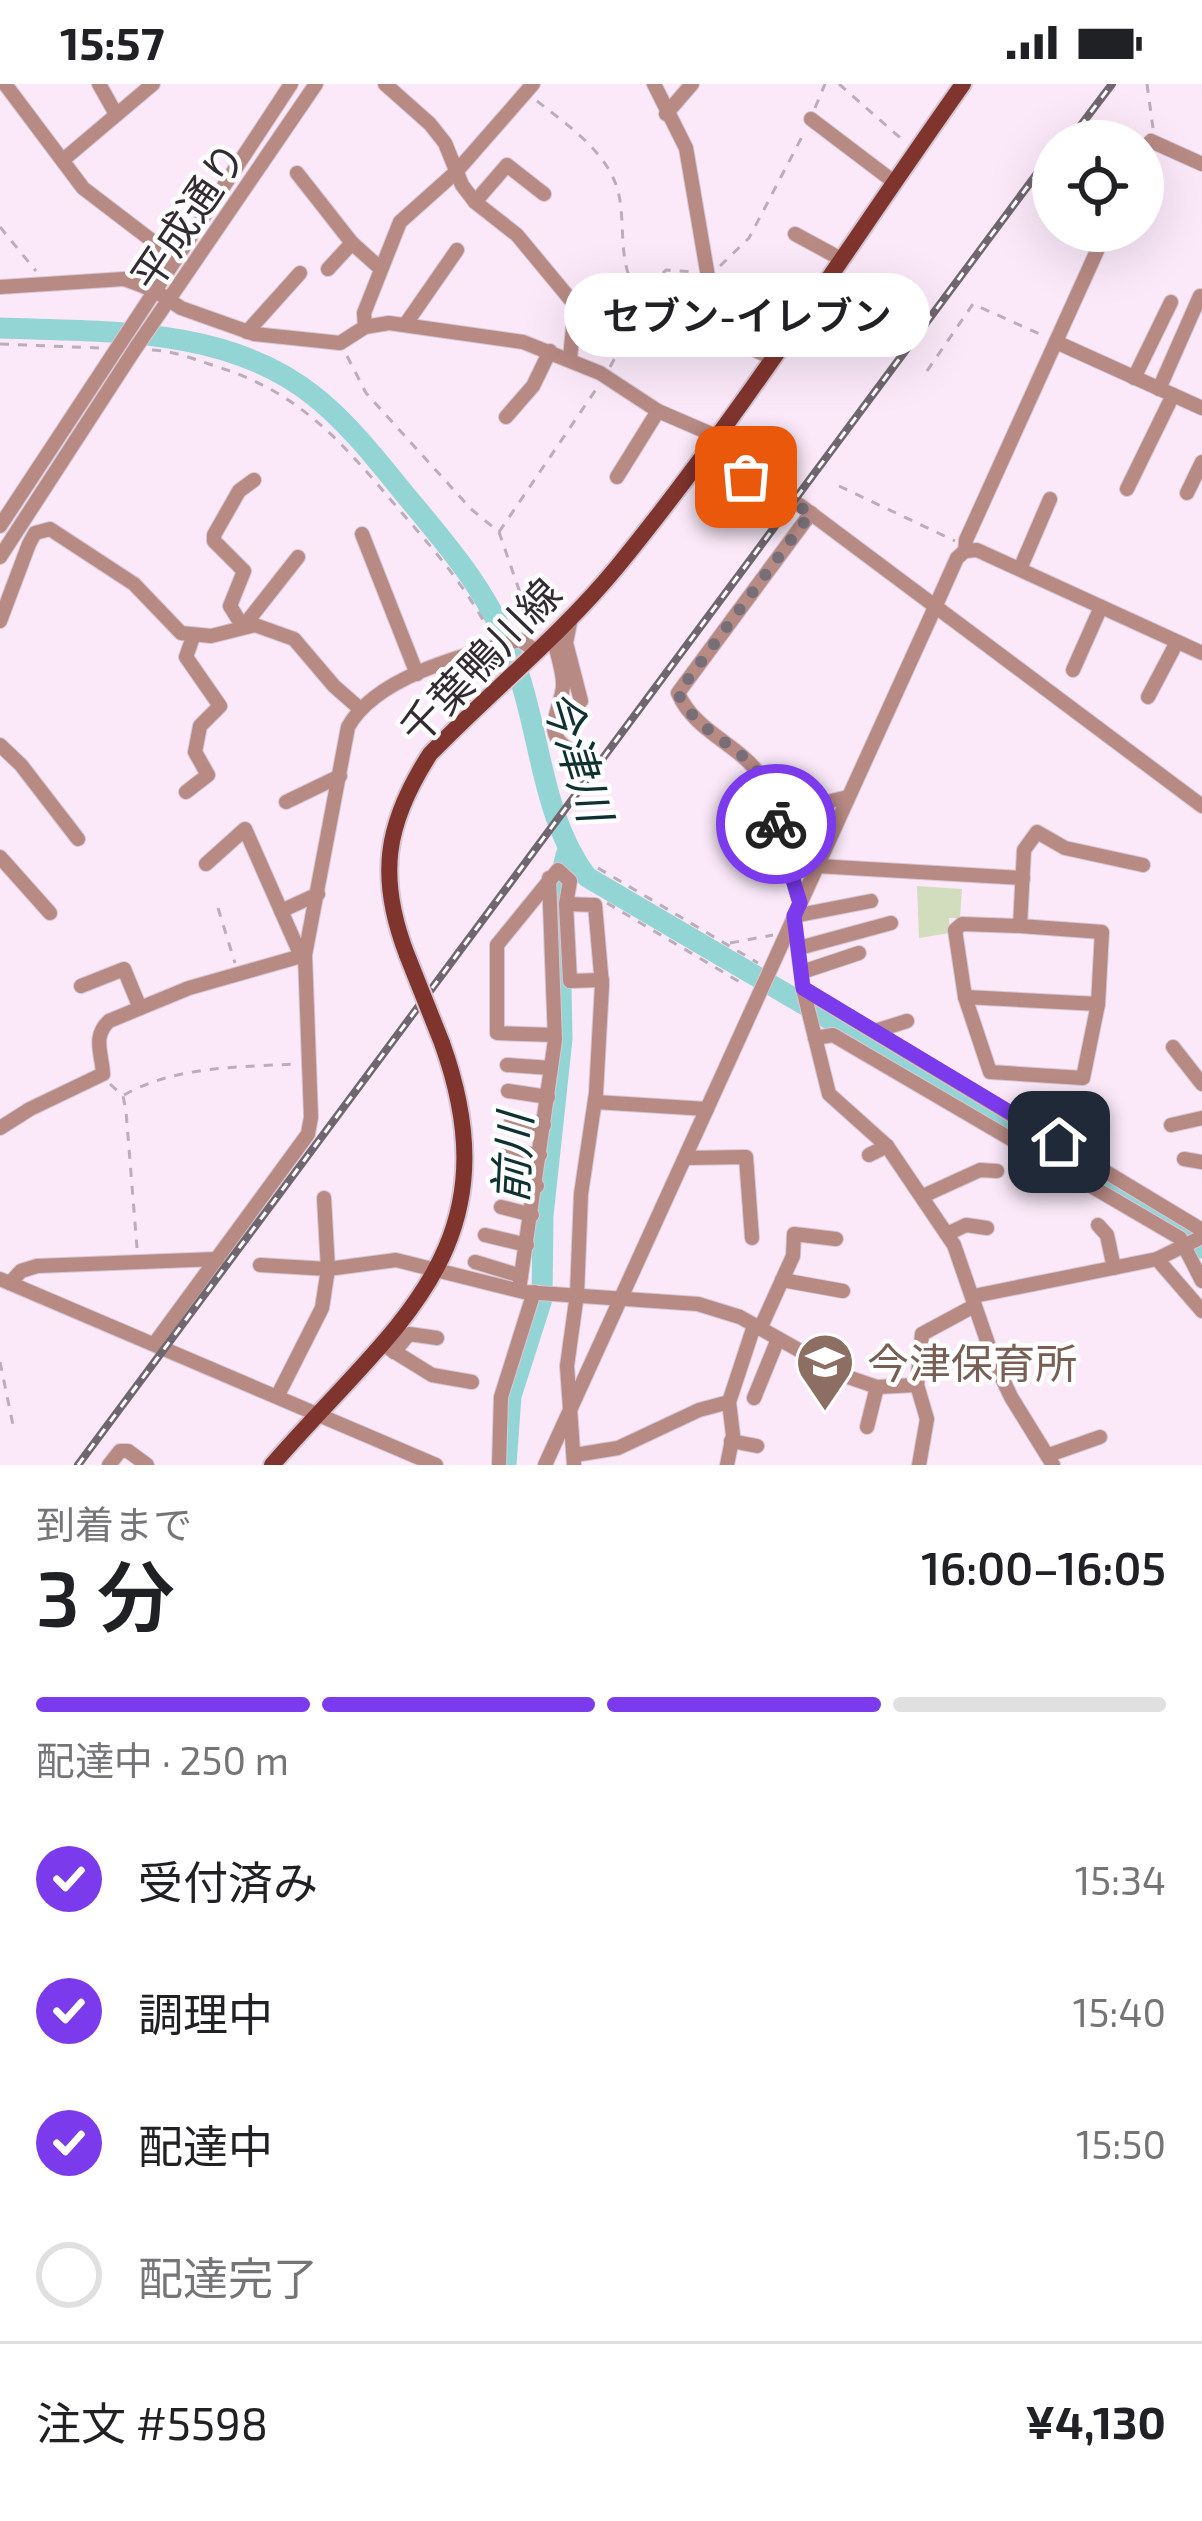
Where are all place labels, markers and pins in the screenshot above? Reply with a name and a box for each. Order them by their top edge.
callout: セブン-イレブン [563,273,929,357]
pin [695,426,797,528]
pin [1008,1091,1110,1193]
school or university icon: 今津保育所 [794,1331,856,1413]
place label: 今津保育所 [867,1337,1077,1387]

